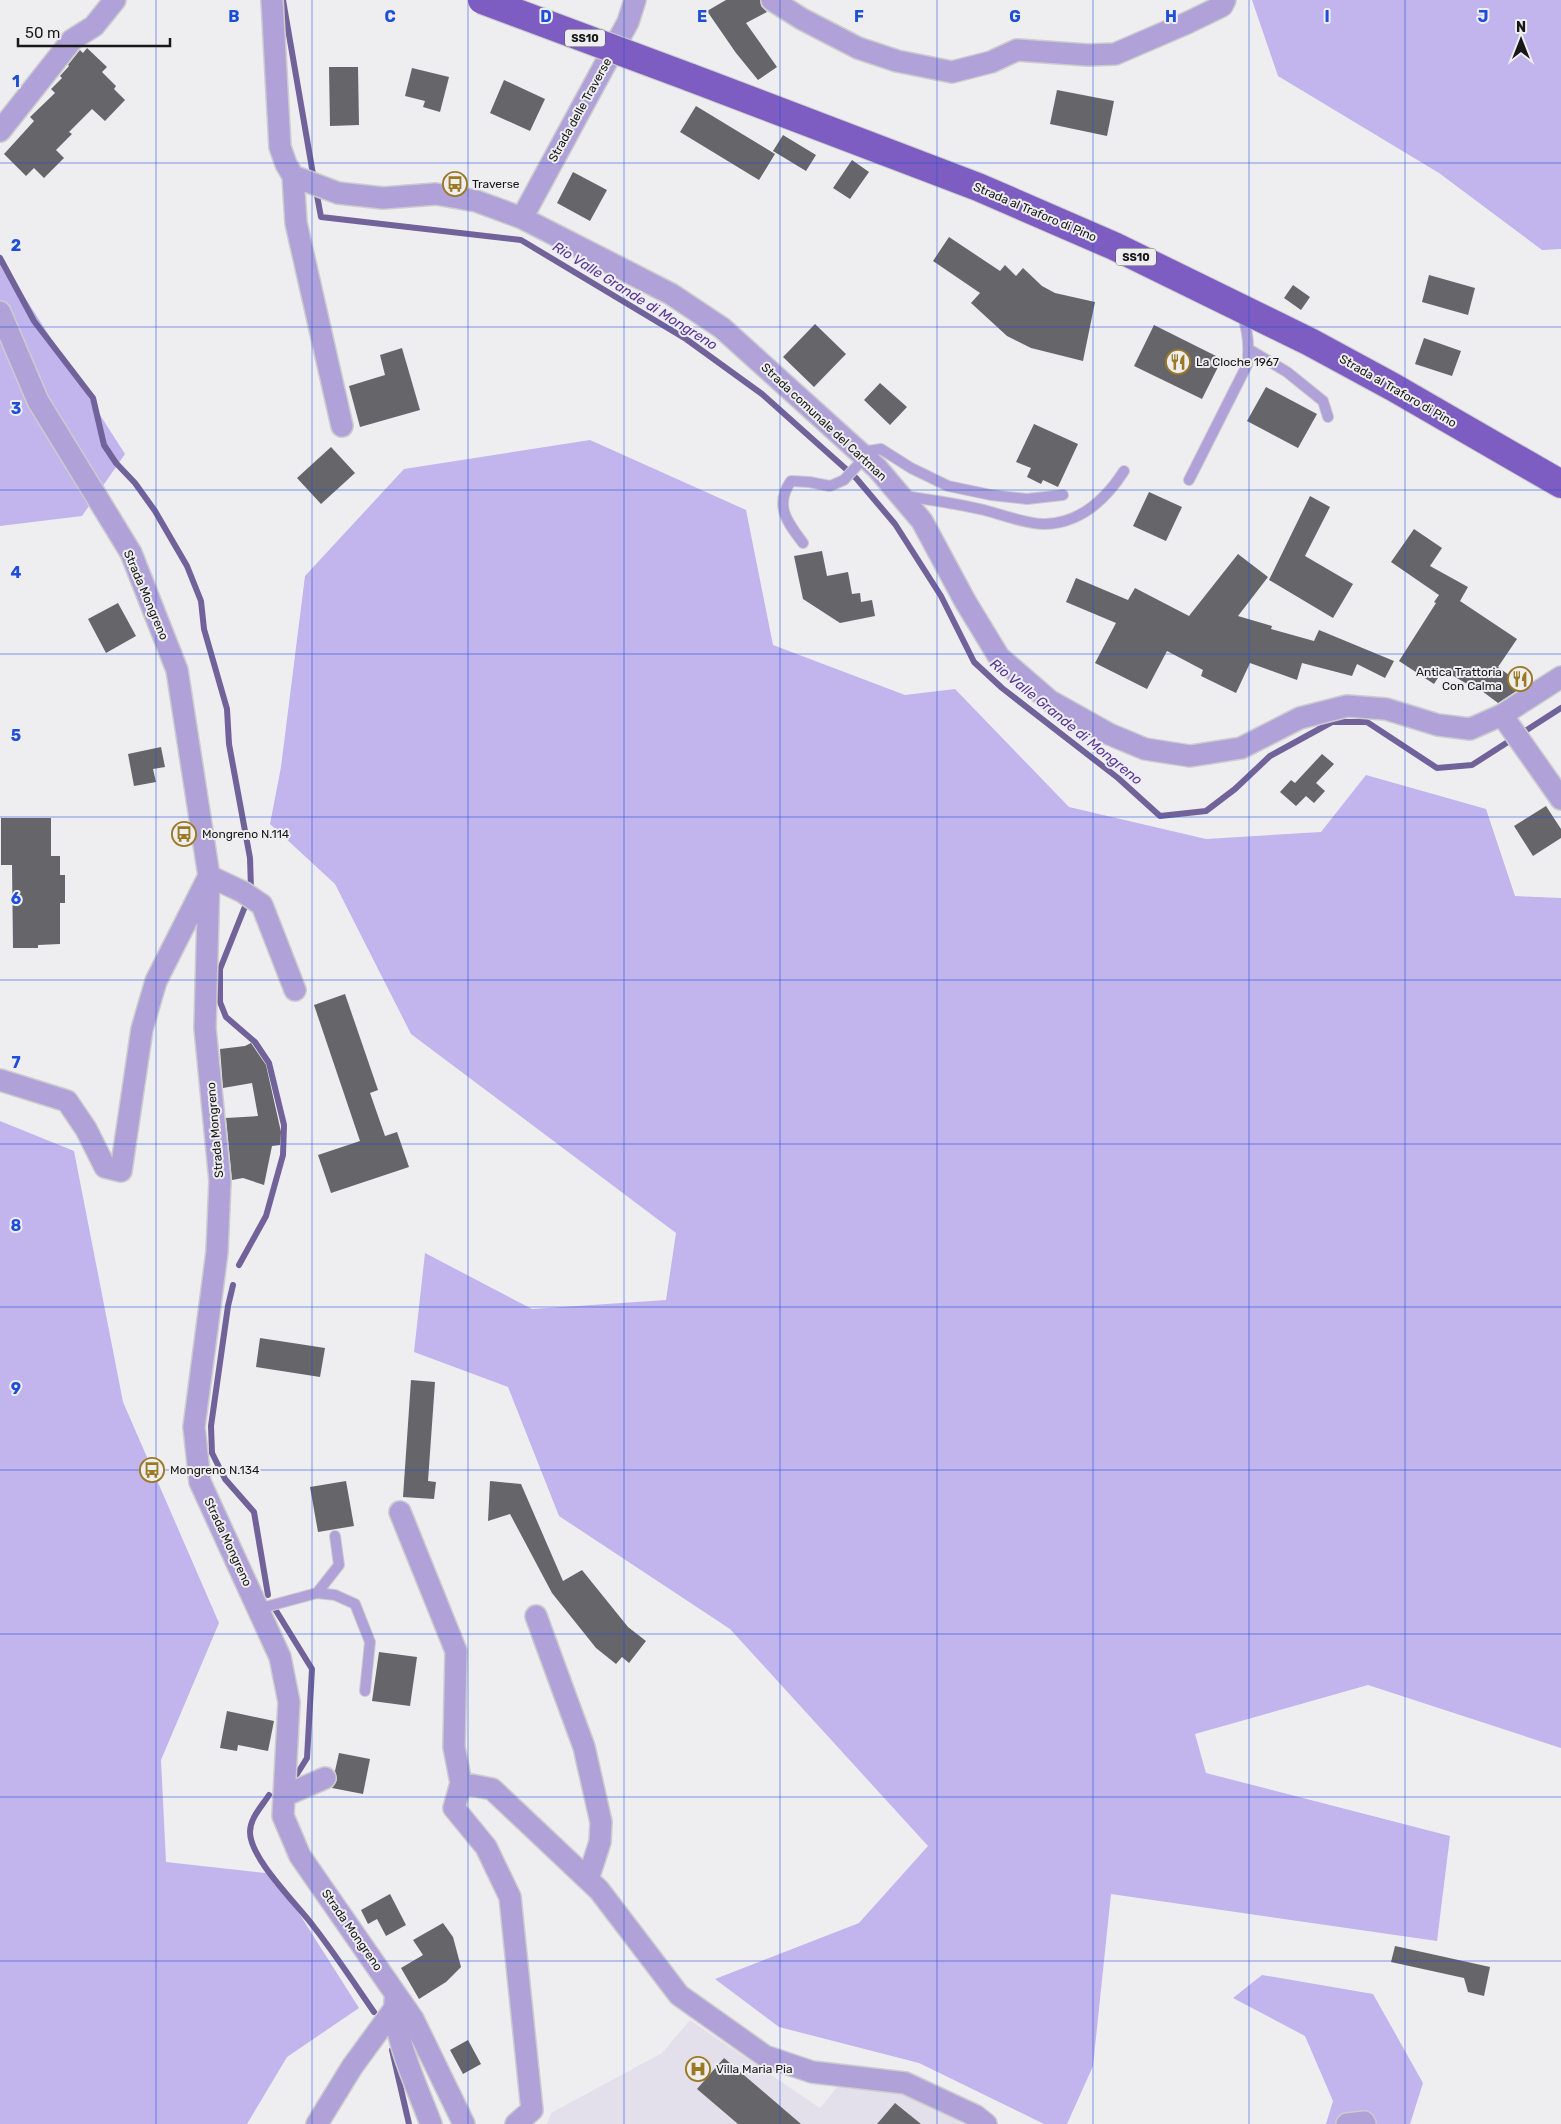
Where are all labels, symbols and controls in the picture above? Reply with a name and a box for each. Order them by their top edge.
text: B [228,7,240,26]
text: C [384,7,396,26]
text: D [540,7,552,26]
text: E [697,7,707,26]
text: F [854,7,864,26]
text: G [1009,7,1021,26]
text: H [1165,7,1177,26]
text: I [1324,7,1330,26]
text: J [1478,7,1488,26]
scale bar [18,15,170,47]
north arrow [1496,15,1546,65]
text: N [1516,19,1526,36]
text: 50 m [25,24,60,42]
road number: SS10 [565,29,605,46]
street label: Strada delle Traverse [546,55,614,164]
text: 1 [12,72,20,91]
bus stop icon: Traverse [442,171,468,197]
place label: Traverse [472,177,520,191]
street label: Strada al Traforo di Pino [971,180,1099,244]
text: 2 [11,236,21,255]
water label: Rio Valle Grande di Mongreno [549,238,721,354]
road number: SS10 [1116,248,1156,266]
restaurant icon: La Cloche 1967 [1165,349,1191,375]
street label: Strada al Traforo di Pino [1337,352,1459,430]
place label: La Cloche 1967 [1196,355,1279,369]
street label: Strada comunale del Cartman [759,360,889,484]
text: 3 [11,399,21,418]
street label: Strada Mongreno [121,548,171,642]
text: 4 [11,563,22,582]
water label: Rio Valle Grande di Mongreno [986,655,1146,789]
place label: Antica Trattoria Con Calma [1416,665,1502,693]
restaurant icon: Antica Trattoria Con Calma [1507,666,1533,692]
text: 5 [11,726,21,745]
bus stop icon: Mongreno N.114 [171,821,197,847]
place label: Mongreno N.114 [202,827,290,841]
text: 6 [11,889,21,908]
text: 7 [11,1053,21,1072]
street label: Strada Mongreno [204,1081,226,1178]
text: 8 [11,1216,22,1235]
text: 9 [11,1379,21,1398]
bus stop icon: Mongreno N.134 [139,1457,165,1483]
place label: Mongreno N.134 [170,1463,260,1477]
street label: Strada Mongreno [201,1495,255,1589]
street label: Strada Mongreno [319,1887,385,1973]
hospital icon: Villa Maria Pia [685,2056,711,2082]
place label: Villa Maria Pia [716,2062,793,2076]

